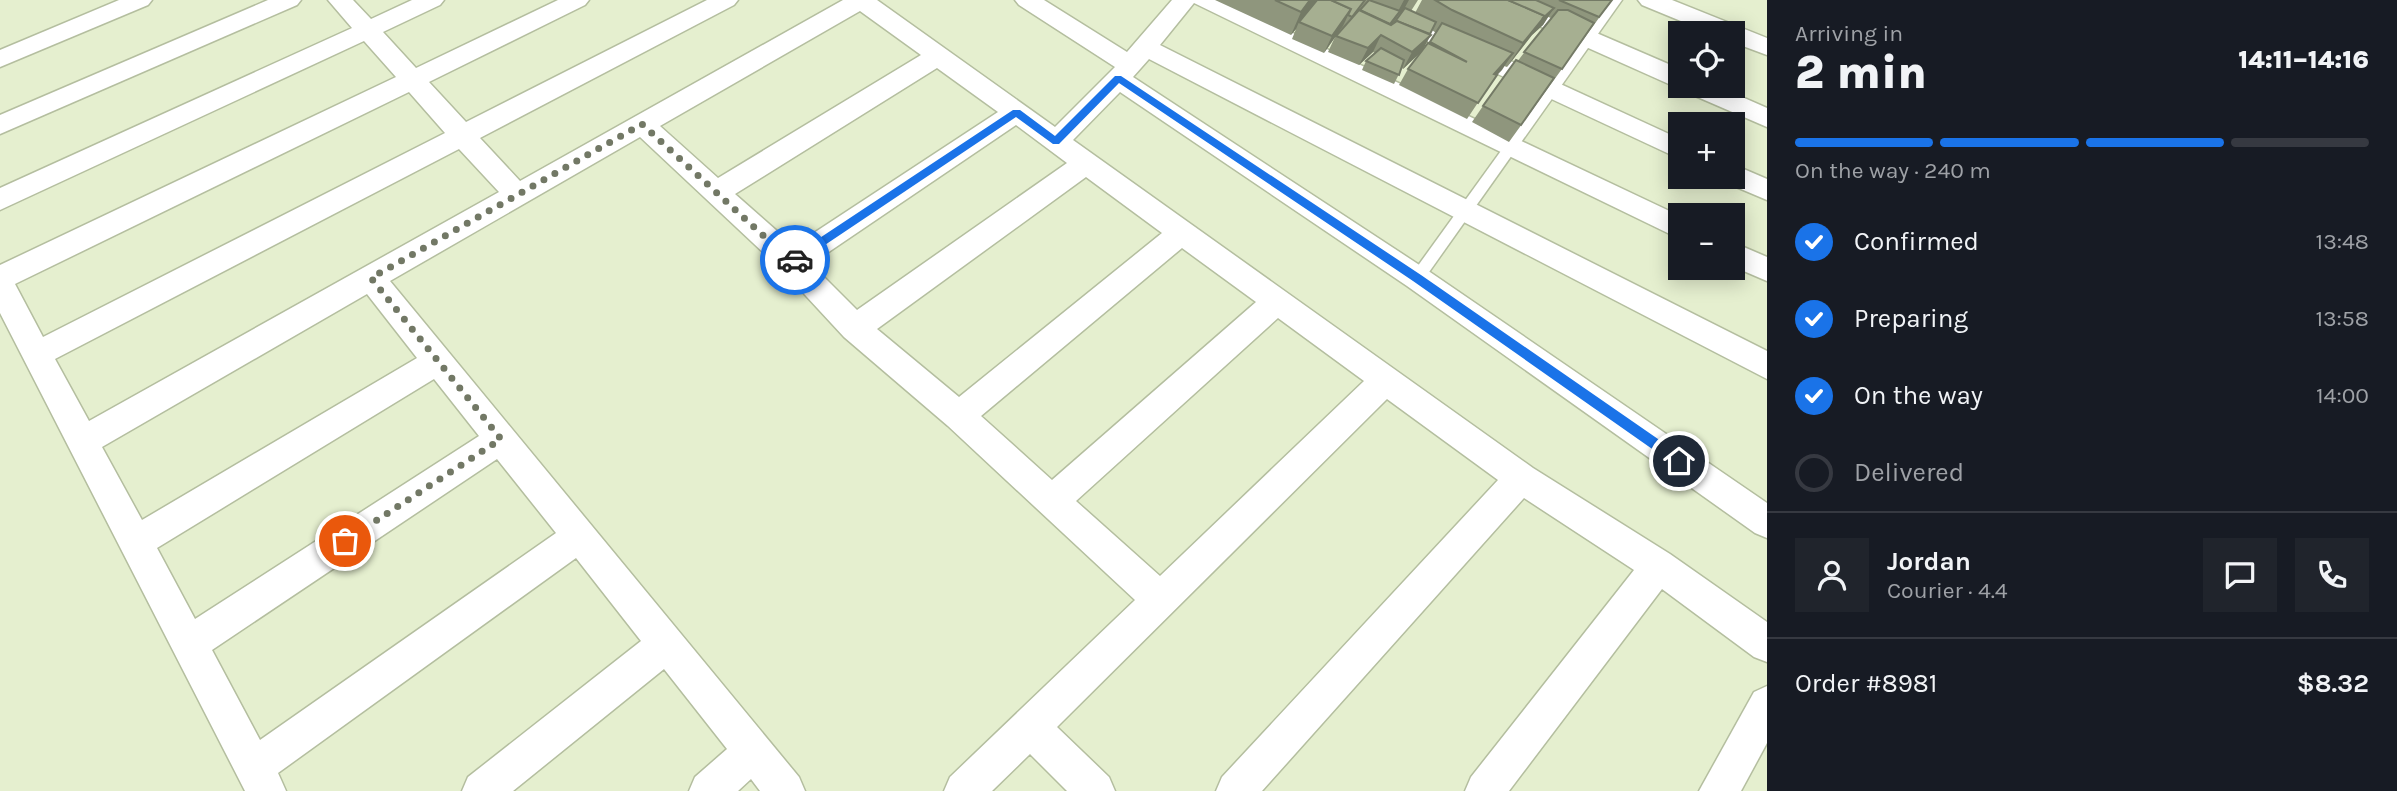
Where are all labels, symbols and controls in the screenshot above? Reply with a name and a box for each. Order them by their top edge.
text: Arriving in [1795,20,1903,47]
map controls [1668,21,1745,280]
button: locate [1668,21,1745,98]
text: 14:11–14:16 [2238,44,2369,75]
text: 2 min [1795,46,1927,100]
button: + [1668,112,1745,189]
text: On the way · 240 m [1795,157,1991,184]
button: − [1668,203,1745,280]
icon: check [1795,223,1833,261]
courier [760,225,830,295]
text: Confirmed [1854,226,1979,257]
text: 13:48 [2316,228,2369,255]
icon: car [776,241,814,279]
icon: check [1795,300,1833,338]
text: Preparing [1854,303,1968,334]
text: 13:58 [2315,305,2369,332]
icon: check [1795,377,1833,415]
text: On the way [1854,380,1983,411]
text: 14:00 [2316,382,2369,409]
pin [1649,431,1709,491]
icon: home [1660,442,1698,480]
text: Delivered [1854,457,1964,488]
pin [315,511,375,571]
icon: bag [326,522,364,560]
button: person [1795,538,1869,612]
button: chat [2203,538,2277,612]
button: phone [2295,538,2369,612]
text: Jordan [1887,546,1971,577]
text: Courier · 4.4 [1887,577,2008,604]
text: Order #8981 [1795,668,1937,699]
text: $8.32 [2297,668,2369,699]

